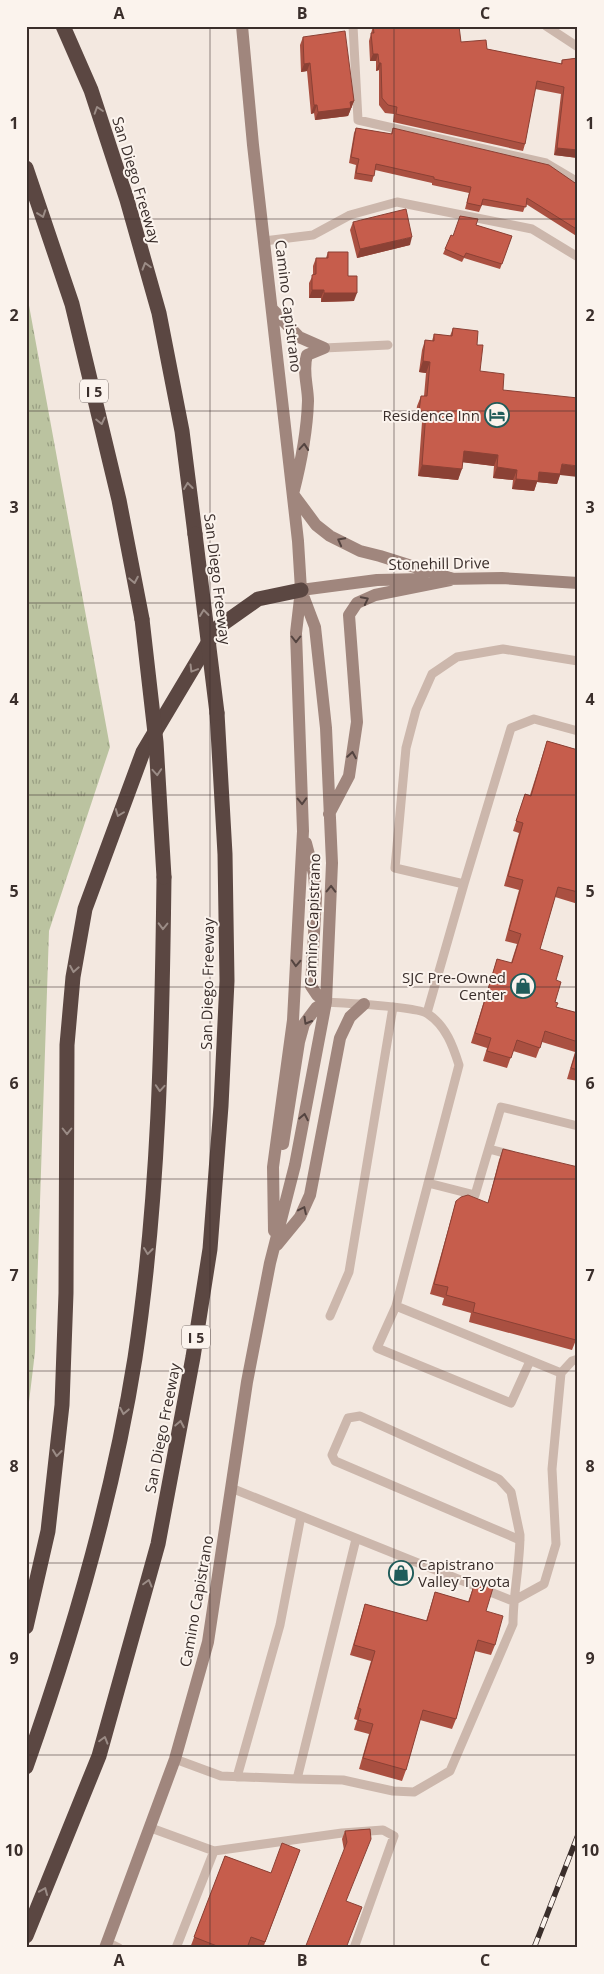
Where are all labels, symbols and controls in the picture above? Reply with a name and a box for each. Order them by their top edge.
text: A [113,2,125,24]
text: B [297,2,307,24]
text: C [480,2,490,24]
one-way arrow [93,107,103,115]
text: 1 [9,112,19,134]
text: 1 [585,112,595,134]
street label: San Diego Freeway [108,114,166,247]
one-way arrow [37,209,47,218]
street label: Camino Capistrano [271,239,307,373]
one-way arrow [141,262,151,270]
text: 2 [9,304,19,326]
text: 2 [585,304,595,326]
road number: I 5 [80,380,108,402]
hotel icon: Residence Inn [484,402,510,428]
place label: Residence Inn [382,405,480,425]
one-way arrow [95,416,106,425]
one-way arrow [299,442,310,450]
one-way arrow [184,482,194,490]
text: 3 [9,496,19,518]
text: 3 [585,496,595,518]
street label: San Diego Freeway [200,512,236,646]
one-way arrow [337,538,346,548]
street label: Stonehill Drive [388,552,490,574]
one-way arrow [129,575,139,584]
one-way arrow [360,596,369,606]
one-way arrow [199,609,210,617]
one-way arrow [291,635,301,643]
one-way arrow [189,663,199,672]
text: 4 [9,688,19,710]
text: 4 [585,688,595,710]
one-way arrow [346,750,357,758]
one-way arrow [152,768,163,776]
one-way arrow [297,798,307,805]
one-way arrow [115,808,126,817]
street label: Camino Capistrano [300,853,324,987]
text: 5 [9,880,19,902]
text: 5 [585,880,595,902]
one-way arrow [326,884,336,892]
street label: San Diego Freeway [196,917,218,1050]
one-way arrow [158,922,169,930]
one-way arrow [291,960,301,968]
one-way arrow [70,964,80,973]
place label: SJC Pre-Owned Center [402,967,506,1004]
shop icon: SJC Pre-Owned Center [510,973,536,999]
one-way arrow [304,1016,314,1025]
text: 6 [9,1072,19,1094]
text: 6 [585,1072,595,1094]
one-way arrow [155,1085,166,1093]
one-way arrow [298,1113,309,1121]
one-way arrow [62,1128,72,1135]
one-way arrow [297,1206,308,1215]
one-way arrow [143,1247,154,1255]
text: 7 [9,1264,19,1286]
text: 7 [585,1264,595,1286]
road number: I 5 [182,1325,210,1348]
street label: San Diego Freeway [140,1361,185,1495]
one-way arrow [120,1407,130,1416]
one-way arrow [175,1420,185,1429]
one-way arrow [52,1450,63,1458]
text: 8 [9,1455,19,1477]
text: 8 [585,1455,595,1477]
street label: Camino Capistrano [175,1534,217,1668]
place label: Capistrano Valley Toyota [418,1554,510,1591]
shop icon: Capistrano Valley Toyota [388,1560,414,1586]
one-way arrow [142,1580,152,1588]
text: 9 [9,1647,19,1669]
text: 9 [585,1647,595,1669]
one-way arrow [98,1736,108,1744]
text: 10 [5,1839,23,1861]
text: 10 [581,1839,599,1861]
one-way arrow [38,1887,49,1896]
text: A [113,1949,125,1971]
text: B [297,1949,307,1971]
text: C [480,1949,490,1971]

